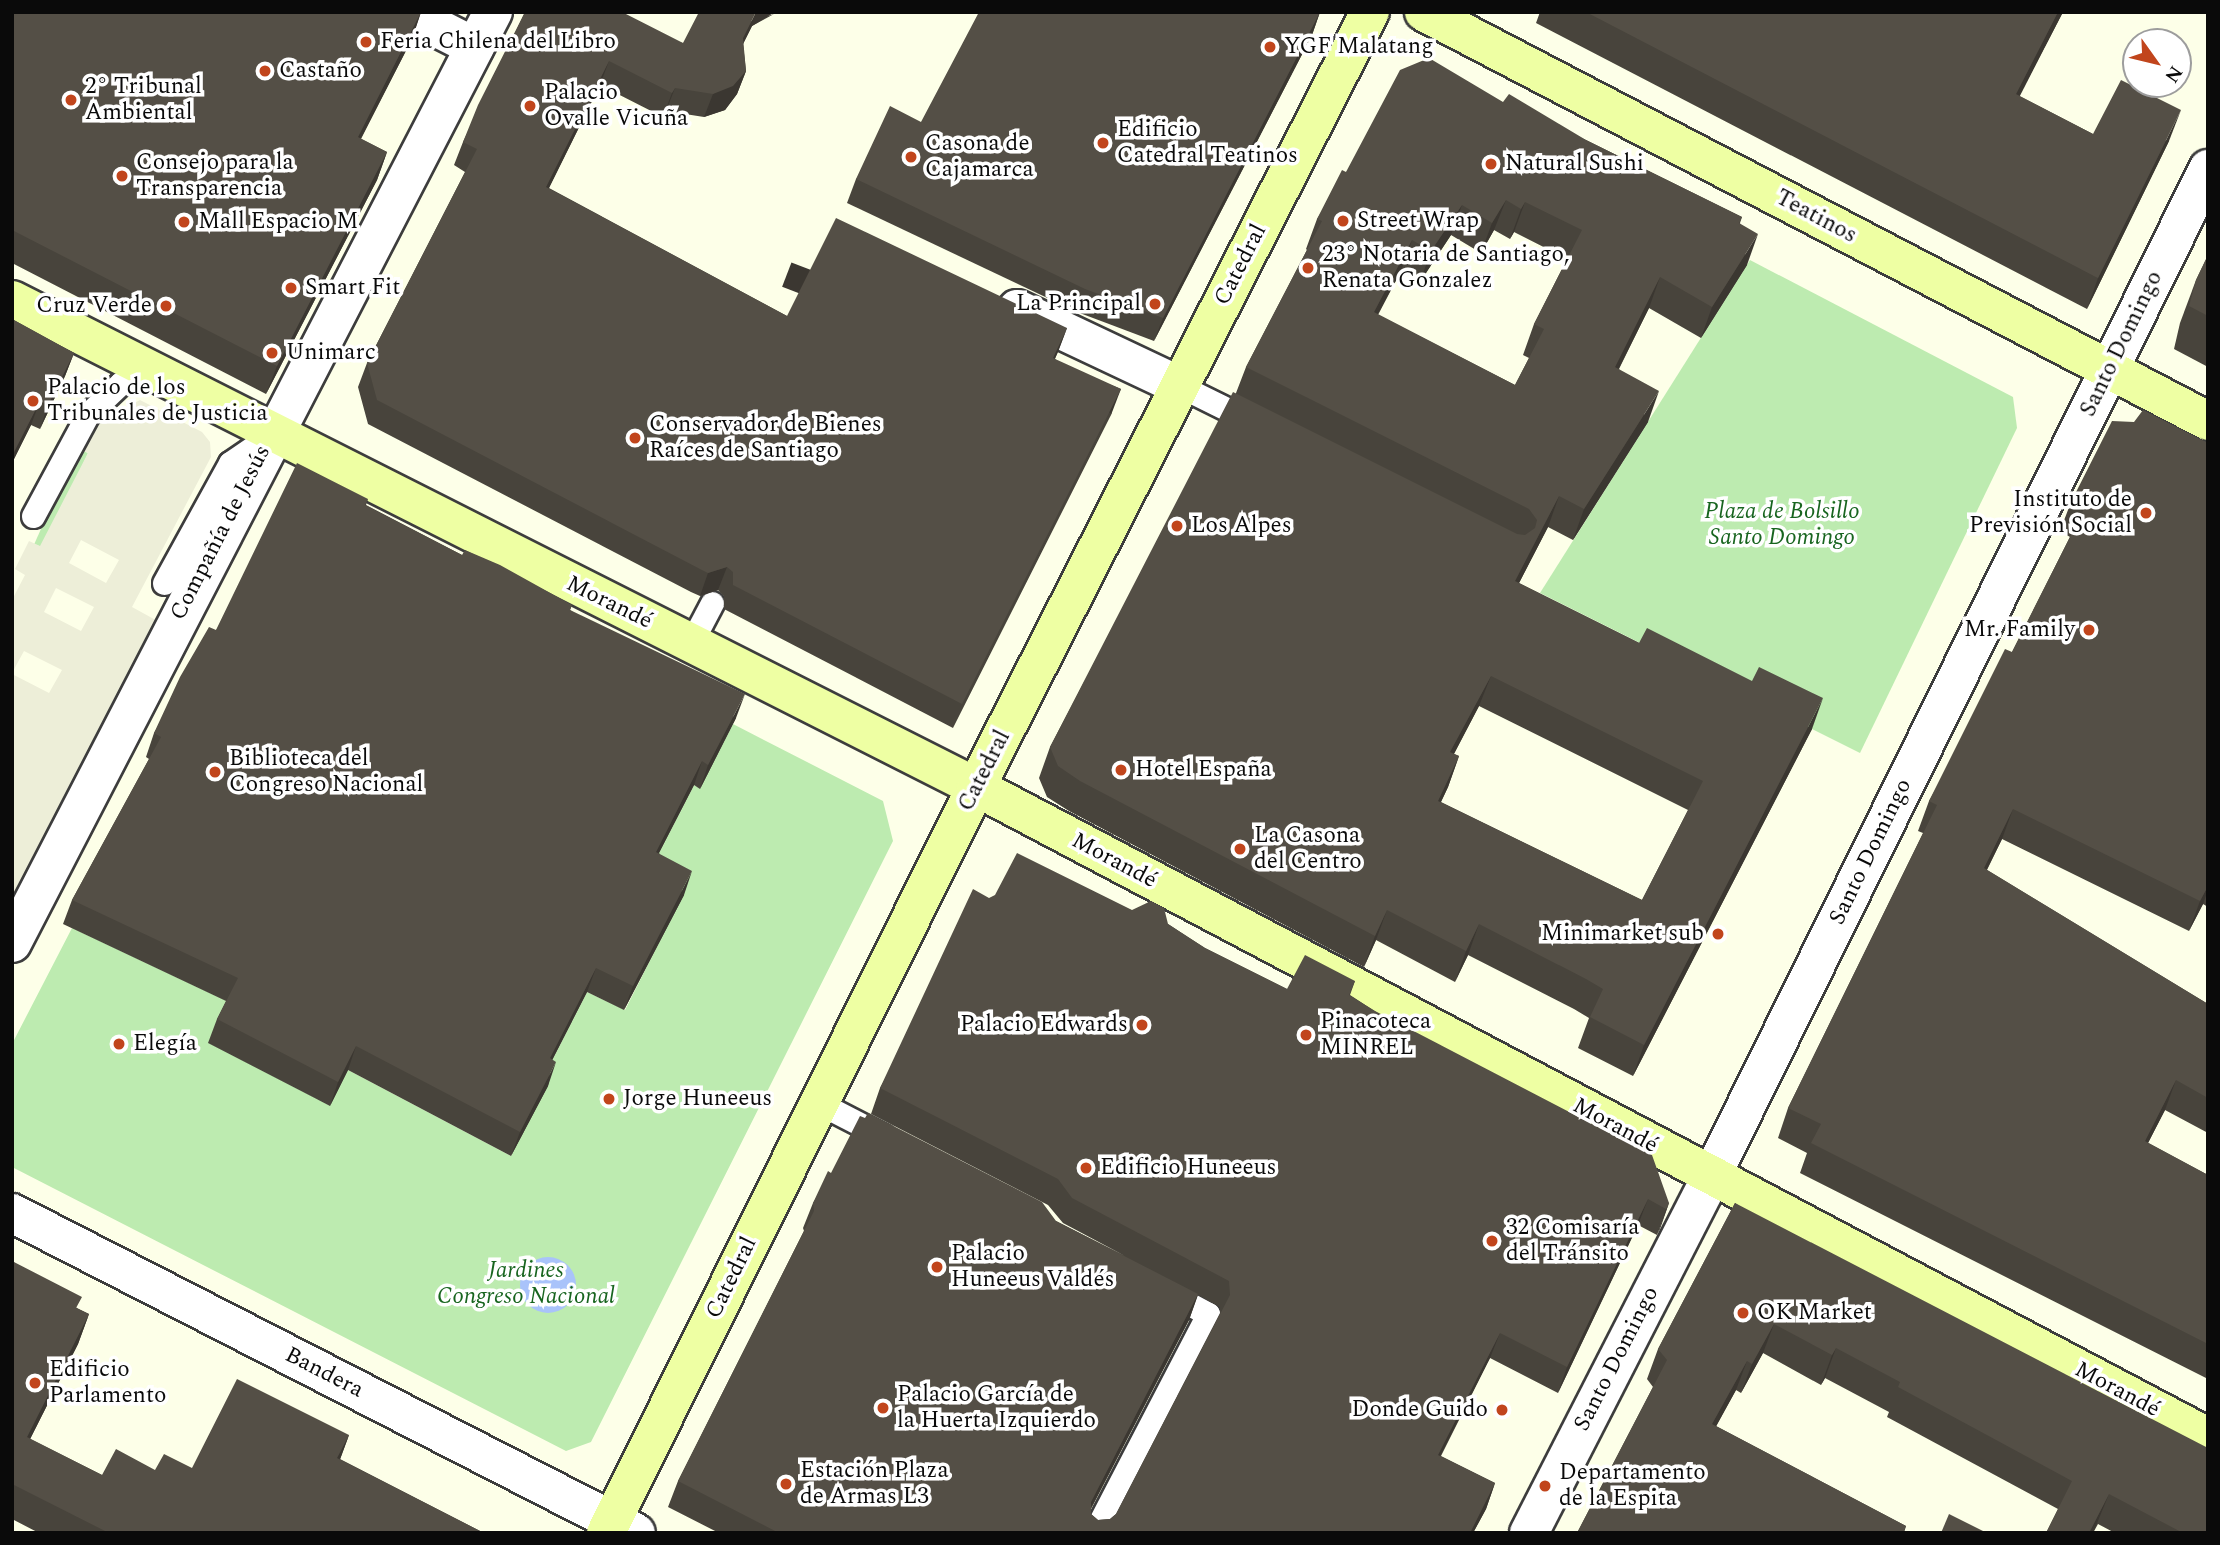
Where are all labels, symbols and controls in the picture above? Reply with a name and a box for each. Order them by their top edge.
place label: Feria Chilena del Libro [380,28,616,56]
north arrow [2122,28,2192,98]
place label: YGF Malatang [1284,33,1434,61]
marker: Feria Chilena del Libro [358,34,374,50]
marker: YGF Malatang [1262,39,1278,55]
place label: Castaño [279,57,362,85]
text: N [2157,59,2190,88]
marker: Castaño [257,63,273,79]
place label: 2° Tribunal Ambiental [85,73,202,127]
place label: Palacio Ovalle Vicuña [544,79,688,133]
marker: 2° Tribunal Ambiental [63,92,79,108]
marker: Palacio Ovalle Vicuña [522,98,538,114]
place label: Edificio Catedral Teatinos [1117,116,1298,170]
place label: Casona de Cajamarca [925,130,1034,184]
marker: Edificio Catedral Teatinos [1095,135,1111,151]
place label: Consejo para la Transparencia [136,149,294,203]
marker: Casona de Cajamarca [903,149,919,165]
place label: Natural Sushi [1505,150,1644,178]
marker: Natural Sushi [1483,156,1499,172]
marker: Consejo para la Transparencia [114,168,130,184]
street label: Teatinos [1771,184,1861,250]
place label: Street Wrap [1357,207,1479,235]
place label: Mall Espacio M [198,208,358,236]
marker: Street Wrap [1335,213,1351,229]
marker: Mall Espacio M [176,214,192,230]
street label: Catedral [1209,220,1273,310]
place label: 23° Notaria de Santiago, Renata Gonzalez [1322,241,1570,295]
marker: 23° Notaria de Santiago, Renata Gonzalez [1300,260,1316,276]
street label: Santo Domingo [2075,267,2169,421]
place label: Smart Fit [305,274,400,302]
marker: Smart Fit [283,280,299,296]
place label: La Principal [1016,290,1141,318]
place label: Cruz Verde [36,292,152,320]
marker: La Principal [1147,296,1163,312]
marker: Cruz Verde [158,298,174,314]
place label: Unimarc [286,339,376,367]
marker: Unimarc [264,345,280,361]
place label: Palacio de los Tribunales de Justicia [47,374,268,428]
marker: Palacio de los Tribunales de Justicia [25,393,41,409]
place label: Conservador de Bienes Raíces de Santiago [649,411,882,465]
marker: Conservador de Bienes Raíces de Santiago [627,430,643,446]
street label: Compañía de Jesús [165,441,277,625]
place label: Instituto de Previsión Social [1969,486,2132,540]
park label: Plaza de Bolsillo Santo Domingo [1704,498,1860,552]
marker: Instituto de Previsión Social [2138,505,2154,521]
place label: Los Alpes [1191,512,1292,540]
marker: Los Alpes [1169,518,1185,534]
street label: Morandé [561,570,657,636]
place label: Mr. Family [1964,616,2075,644]
marker: Mr. Family [2081,622,2097,638]
street label: Catedral [953,726,1017,816]
place label: Biblioteca del Congreso Nacional [229,745,423,799]
place label: Hotel España [1135,756,1272,784]
marker: Hotel España [1113,762,1129,778]
marker: Biblioteca del Congreso Nacional [207,764,223,780]
street label: Santo Domingo [1824,775,1918,929]
place label: La Casona del Centro [1254,822,1362,876]
street label: Morandé [1067,827,1161,895]
marker: La Casona del Centro [1232,841,1248,857]
place label: Minimarket sub [1541,920,1704,948]
marker: Minimarket sub [1710,926,1726,942]
place label: Pinacoteca MINREL [1320,1008,1431,1062]
place label: Palacio Edwards [960,1011,1128,1039]
marker: Palacio Edwards [1134,1017,1150,1033]
marker: Pinacoteca MINREL [1298,1027,1314,1043]
place label: Elegía [133,1030,197,1058]
marker: Elegía [111,1036,127,1052]
place label: Jorge Huneeus [623,1085,772,1113]
marker: Jorge Huneeus [601,1091,617,1107]
street label: Morandé [1568,1092,1662,1160]
place label: Edificio Huneeus [1100,1154,1277,1182]
marker: Edificio Huneeus [1078,1160,1094,1176]
place label: 32 Comisaría del Tránsito [1506,1214,1639,1268]
street label: Catedral [700,1233,764,1323]
marker: 32 Comisaría del Tránsito [1484,1233,1500,1249]
place label: Palacio Huneeus Valdés [951,1240,1114,1294]
park label: Jardines Congreso Nacional [437,1257,615,1311]
marker: Palacio Huneeus Valdés [929,1259,945,1275]
street label: Santo Domingo [1569,1282,1665,1436]
place label: OK Market [1757,1299,1872,1327]
marker: OK Market [1735,1305,1751,1321]
street label: Bandera [280,1342,368,1404]
place label: Edificio Parlamento [49,1356,166,1410]
street label: Morandé [2070,1356,2164,1424]
marker: Edificio Parlamento [27,1375,43,1391]
place label: Palacio García de la Huerta Izquierdo [897,1381,1096,1435]
place label: Donde Guido [1352,1396,1488,1424]
marker: Palacio García de la Huerta Izquierdo [875,1400,891,1416]
marker: Donde Guido [1494,1402,1510,1418]
place label: Estación Plaza de Armas L3 [800,1457,949,1511]
place label: Departamento de la Espita [1559,1459,1706,1513]
marker: Estación Plaza de Armas L3 [778,1476,794,1492]
marker: Departamento de la Espita [1537,1478,1553,1494]

